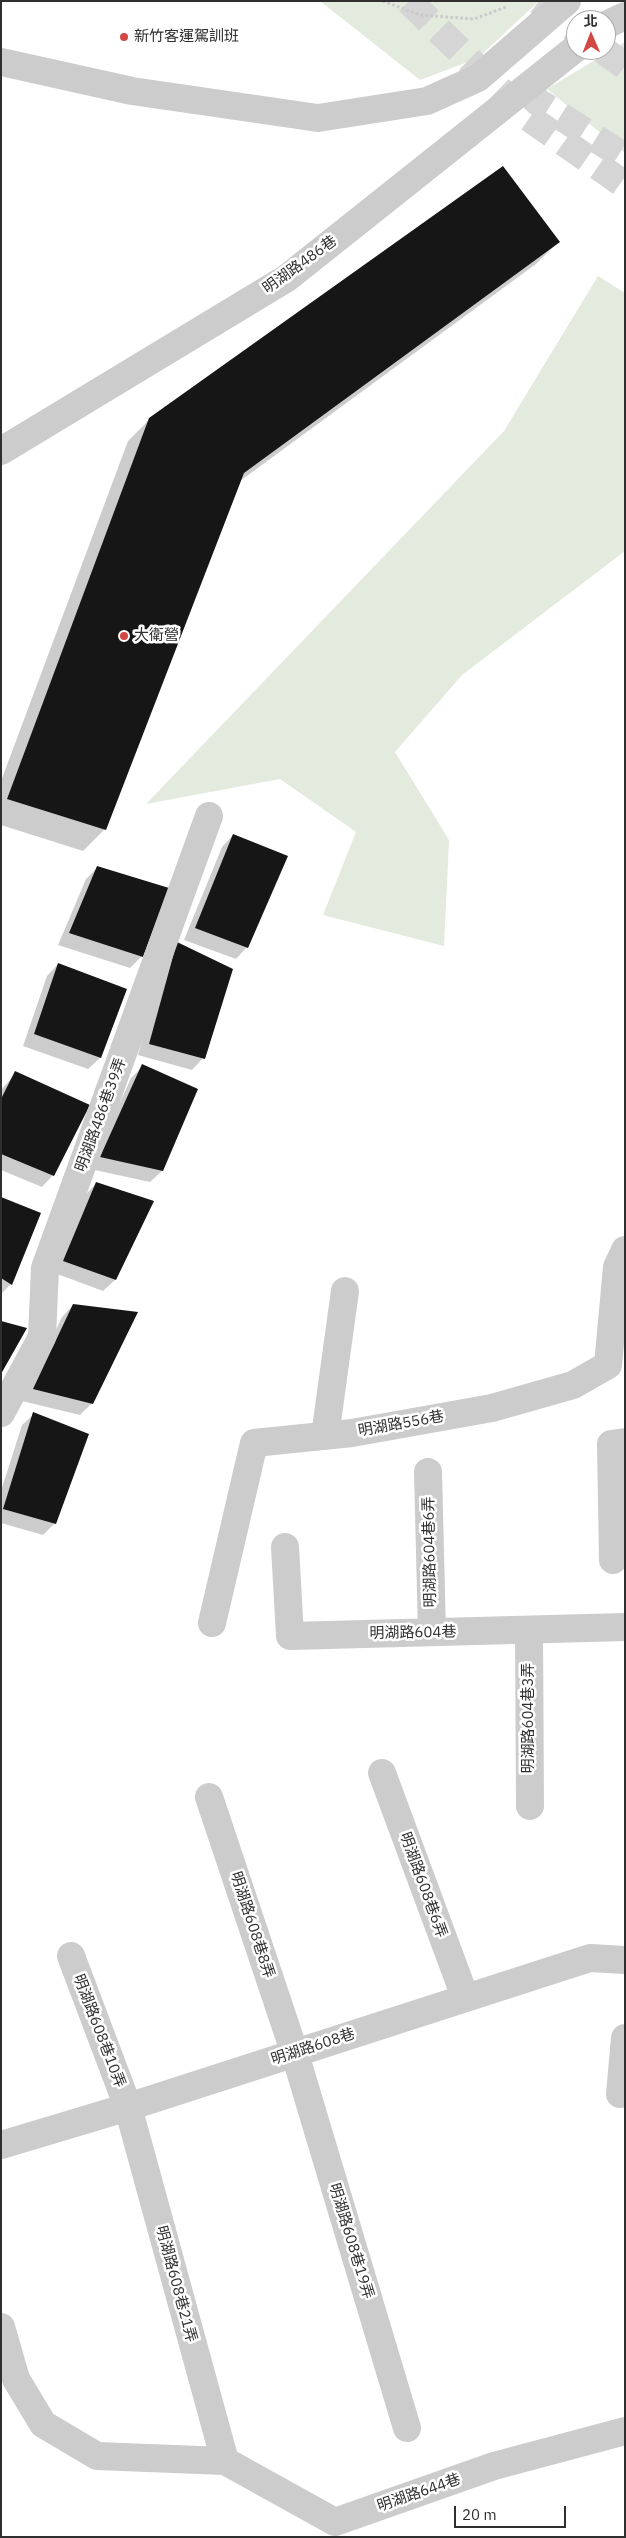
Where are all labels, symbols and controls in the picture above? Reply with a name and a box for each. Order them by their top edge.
north arrow [566,10,616,60]
text: 北 [584,12,598,30]
place label: 新竹客運駕訓班 [134,28,239,46]
marker: 新竹客運駕訓班 [118,31,130,43]
street label: 明湖路486巷 [260,232,340,298]
place label: 大衛營 [134,627,179,645]
marker: 大衛營 [118,630,130,642]
street label: 明湖路486巷39弄 [72,1056,130,1174]
street label: 明湖路556巷 [357,1408,445,1440]
street label: 明湖路604巷6弄 [420,1496,440,1608]
street label: 明湖路604巷 [369,1623,457,1643]
street label: 明湖路604巷3弄 [520,1663,538,1773]
street label: 明湖路608巷6弄 [396,1830,450,1940]
street label: 明湖路608巷8弄 [226,1869,278,1981]
street label: 明湖路608巷10弄 [69,1972,129,2090]
street label: 明湖路608巷 [269,2025,357,2069]
street label: 明湖路608巷19弄 [325,2181,377,2301]
street label: 明湖路608巷21弄 [152,2224,200,2344]
street label: 明湖路644巷 [375,2470,463,2516]
scale bar [456,2496,568,2528]
text: 20 m [462,2505,497,2524]

